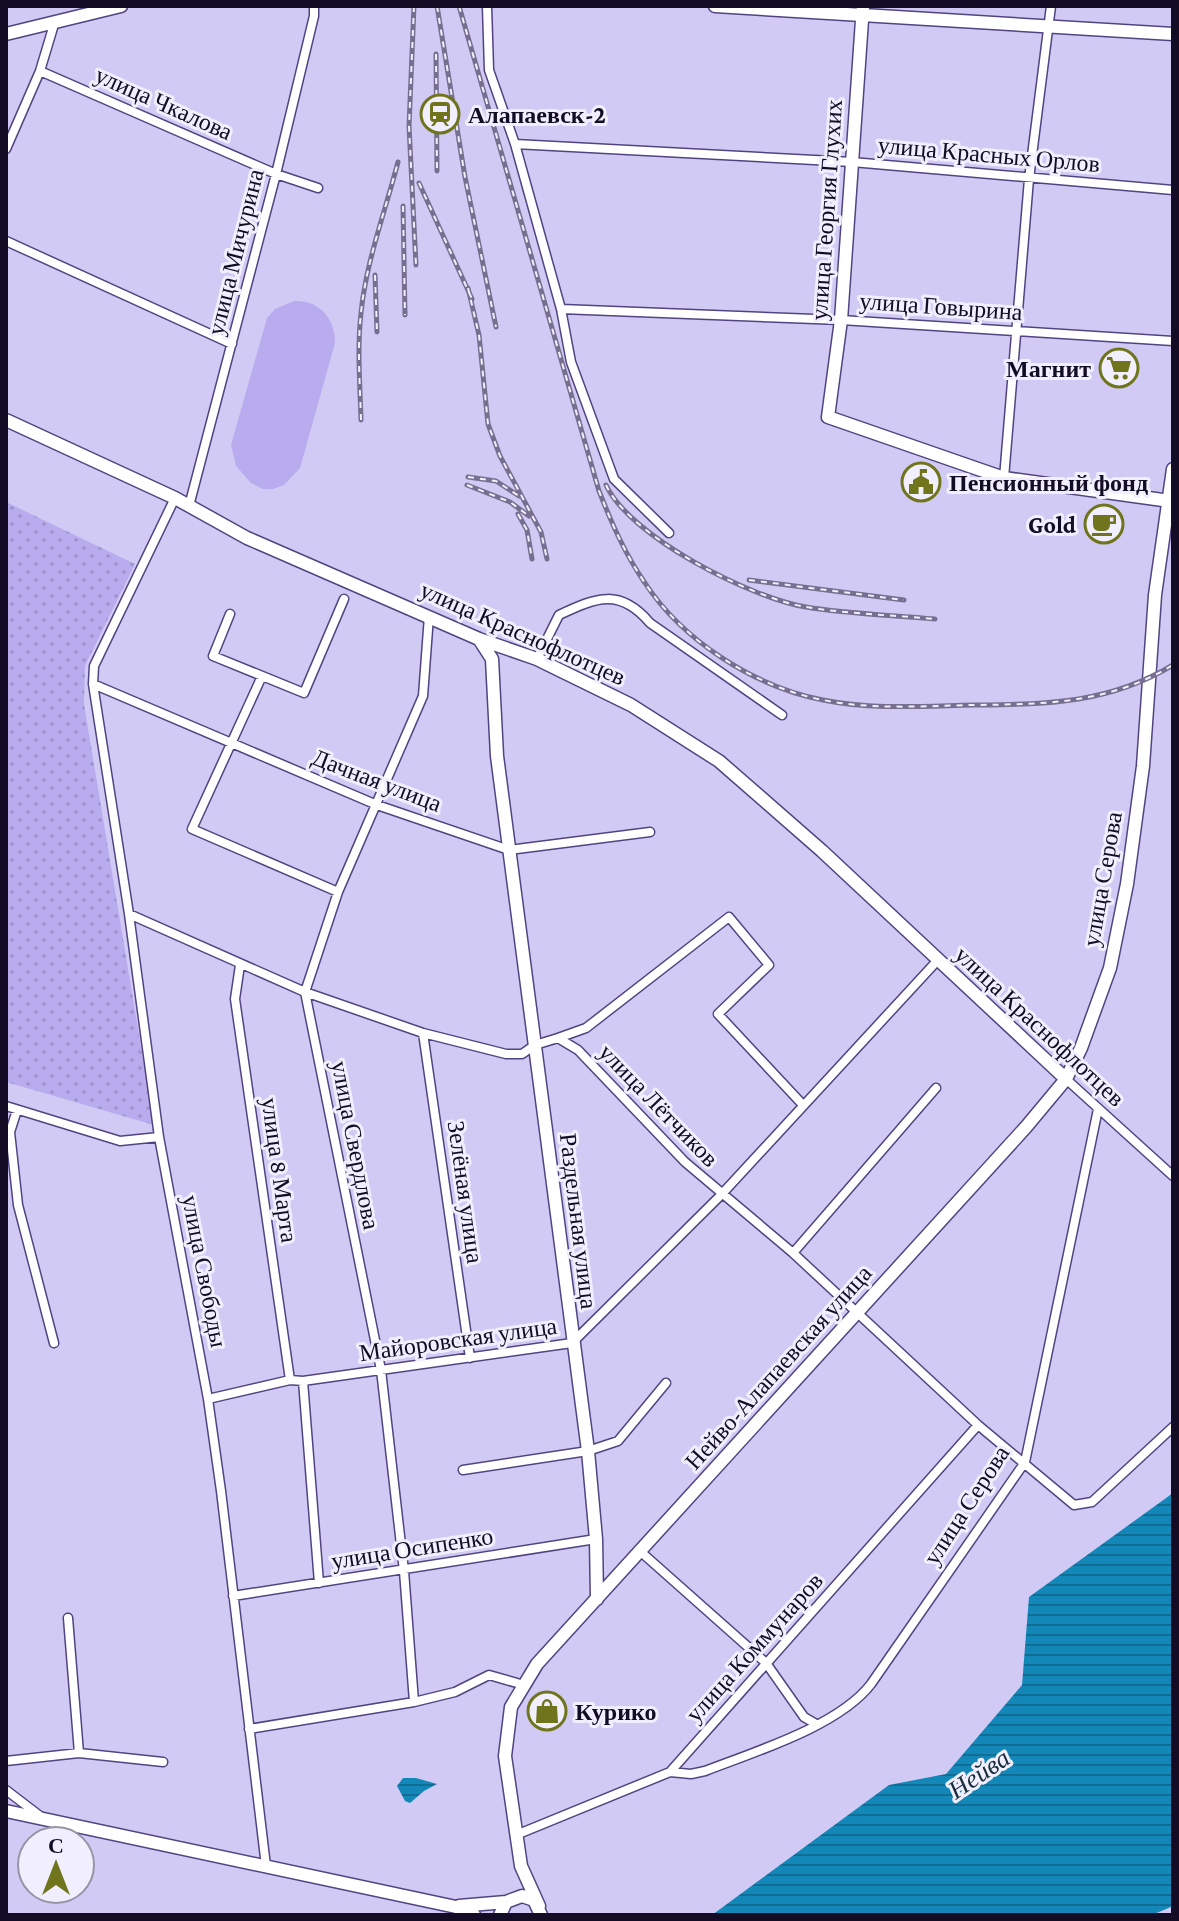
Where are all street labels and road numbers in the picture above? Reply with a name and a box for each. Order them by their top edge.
street label: улица Чкалова [91,61,237,145]
street label: улица Георгия Глухих [805,99,847,321]
street label: улица Красных Орлов [877,131,1101,177]
street label: улица Мичурина [201,166,269,338]
street label: улица Говырина [859,287,1024,325]
street label: улица Краснофлотцев [416,576,630,690]
street label: Дачная улица [308,743,446,817]
street label: улица Серова [1077,809,1127,949]
street label: улица Краснофлотцев [950,940,1130,1112]
street label: улица Лётчиков [594,1038,724,1172]
street label: улица Свердлова [326,1058,386,1232]
street label: улица 8 Марта [256,1096,304,1245]
street label: Зелёная улица [443,1119,489,1265]
street label: Раздельная улица [555,1131,603,1311]
street label: улица Свободы [177,1192,233,1350]
street label: Нейво-Алапаевская улица [679,1259,877,1475]
street label: Майоровская улица [357,1312,559,1366]
street label: улица Серова [918,1440,1015,1570]
street label: улица Осипенко [329,1522,495,1574]
street label: улица Коммунаров [680,1567,828,1727]

